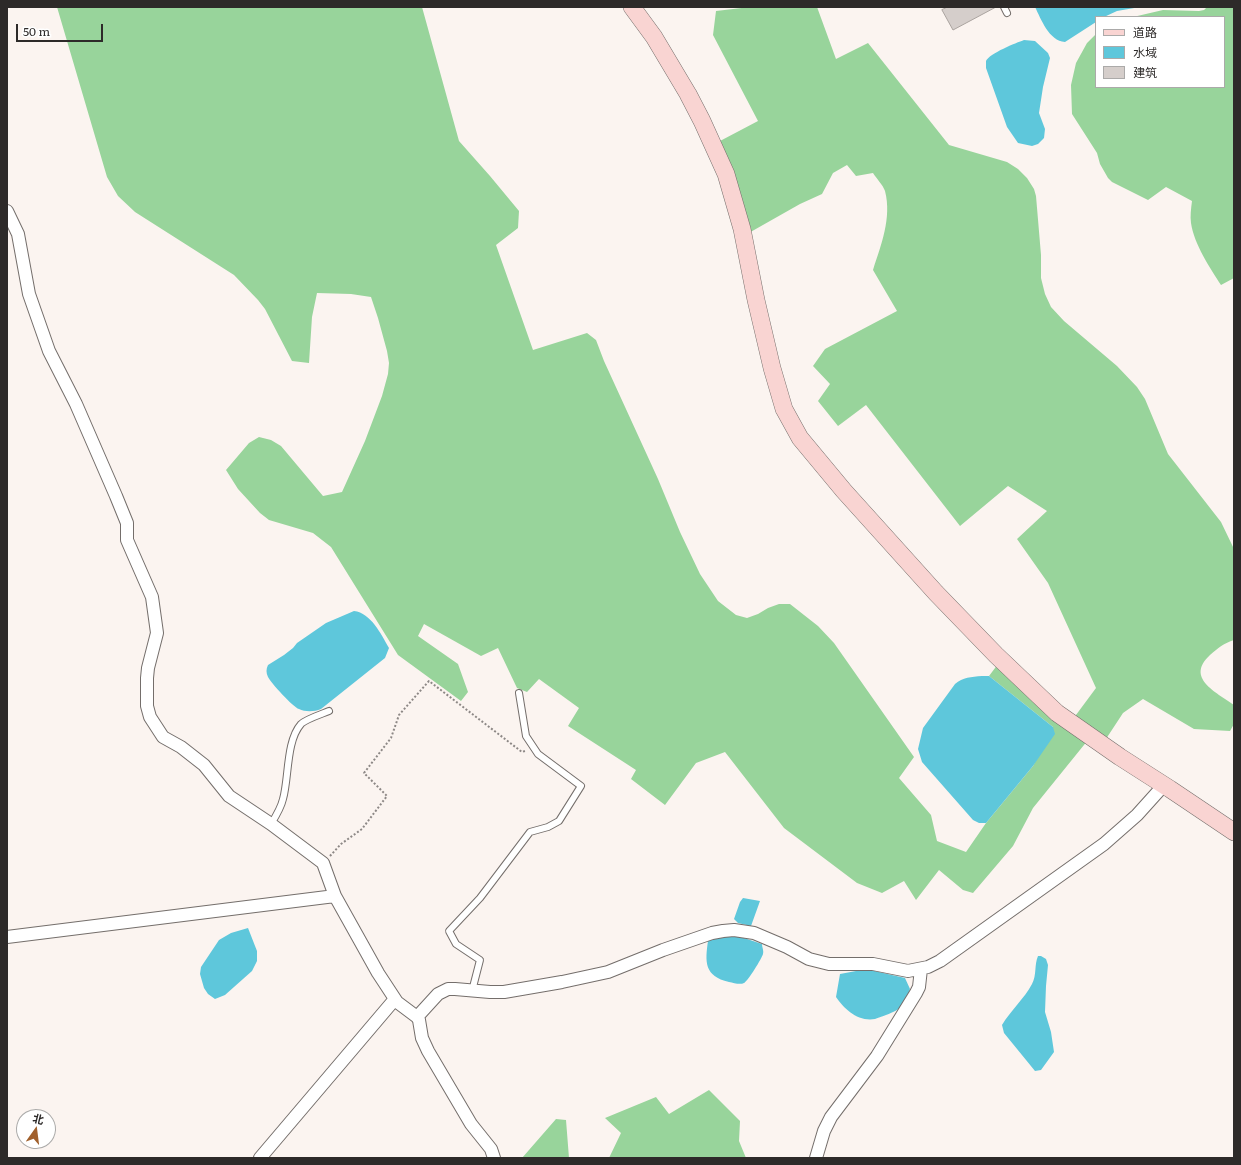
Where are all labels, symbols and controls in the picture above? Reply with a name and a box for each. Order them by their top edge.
scale bar [18,16,105,42]
legend [1095,16,1225,88]
text: 50 m [23,22,50,40]
text: 道路 [1133,23,1157,41]
text: 水域 [1133,43,1157,61]
text: 建筑 [1133,63,1157,81]
north arrow [16,1109,56,1149]
text: 北 [31,1109,46,1127]

